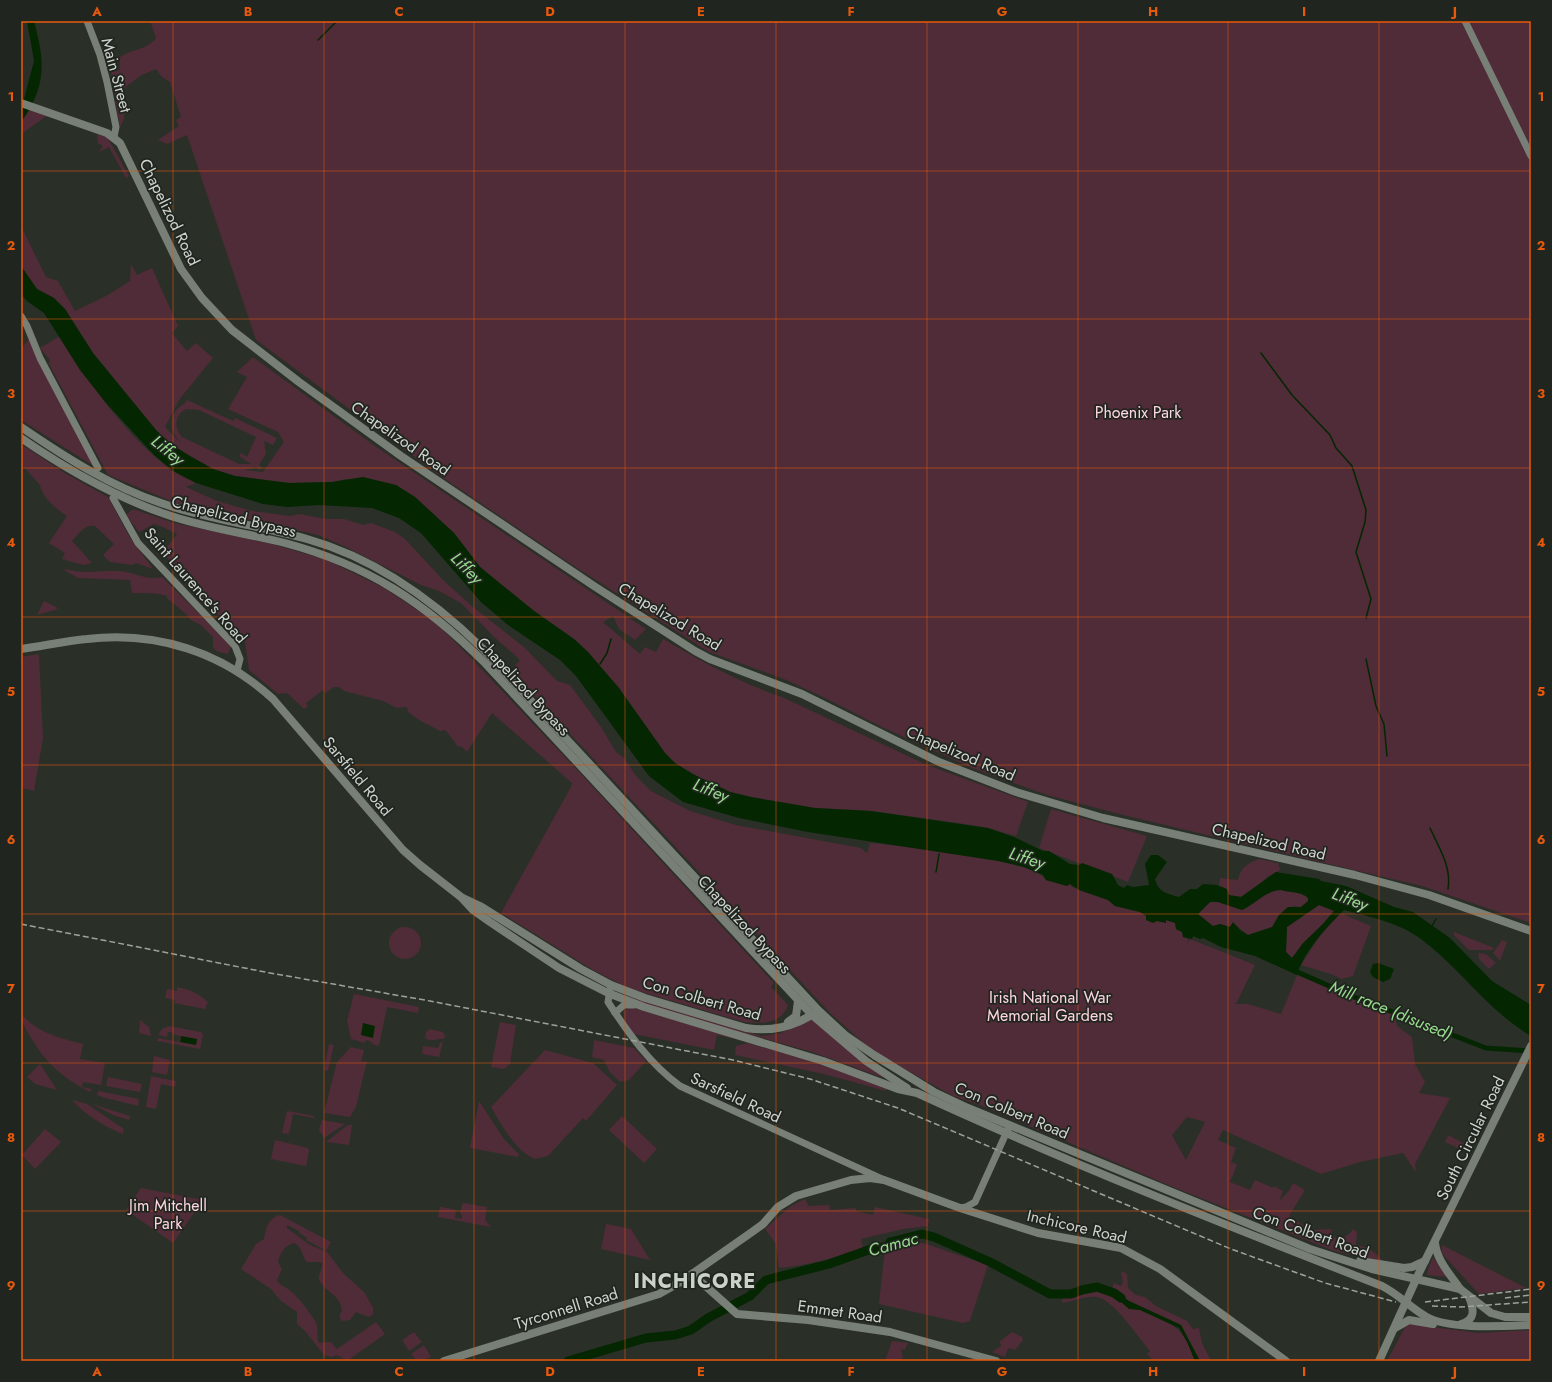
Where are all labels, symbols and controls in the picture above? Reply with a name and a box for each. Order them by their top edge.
text: A [91,2,102,21]
text: B [244,2,253,21]
text: C [394,2,404,21]
text: D [545,2,555,21]
text: E [697,2,705,21]
text: F [847,2,855,21]
text: G [997,2,1008,21]
text: H [1148,2,1158,21]
text: I [1302,2,1306,21]
text: J [1450,2,1457,21]
street label: Main Street [96,35,138,115]
text: 1 [8,87,14,106]
text: 1 [1538,87,1544,106]
street label: Chapelizod Road [134,155,205,270]
text: 2 [7,236,15,255]
text: 2 [1537,236,1545,255]
text: 3 [7,384,15,403]
text: 3 [1537,384,1545,403]
street label: Chapelizod Road [346,396,455,481]
park label: Phoenix Park [1095,401,1182,424]
water label: Liffey [146,429,191,472]
street label: Chapelizod Bypass [169,490,299,543]
street label: Saint Laurence's Road [139,522,253,648]
text: 4 [6,533,16,552]
text: 4 [1536,533,1546,552]
water label: Liffey [446,547,490,591]
street label: Chapelizod Road [614,577,726,656]
street label: Chapelizod Bypass [472,632,576,741]
text: 5 [7,682,15,701]
text: 5 [1537,682,1545,701]
street label: Chapelizod Road [903,720,1019,787]
street label: Sarsfield Road [317,732,398,821]
water label: Liffey [690,772,734,809]
street label: Chapelizod Road [1210,817,1328,866]
text: 6 [7,830,16,849]
text: 6 [1537,830,1546,849]
water label: Liffey [1006,841,1050,876]
street label: Chapelizod Bypass [693,870,797,979]
water label: Liffey [1329,881,1373,917]
street label: Con Colbert Road [640,971,764,1026]
water label: Mill race (disused) [1326,974,1456,1046]
text: 7 [7,979,15,998]
text: 7 [1537,979,1545,998]
park label: Irish National War Memorial Gardens [987,986,1113,1027]
street label: Sarsfield Road [687,1066,785,1128]
street label: South Circular Road [1430,1072,1510,1204]
street label: Con Colbert Road [951,1076,1073,1145]
text: 8 [7,1128,15,1147]
text: 8 [1537,1128,1545,1147]
park label: Jim Mitchell Park [127,1194,207,1235]
street label: Con Colbert Road [1249,1201,1372,1264]
street label: Inchicore Road [1025,1204,1129,1249]
water label: Camac [865,1226,921,1262]
district label: INCHICORE [634,1267,756,1296]
text: 9 [7,1276,16,1295]
text: 9 [1537,1276,1546,1295]
street label: Tyrconnell Road [511,1282,621,1335]
street label: Emmet Road [796,1294,884,1329]
text: A [91,1362,102,1381]
text: B [244,1362,253,1381]
text: C [394,1362,404,1381]
text: D [545,1362,555,1381]
text: E [697,1362,705,1381]
text: F [847,1362,855,1381]
text: G [997,1362,1008,1381]
text: H [1148,1362,1158,1381]
text: I [1302,1362,1306,1381]
text: J [1450,1362,1457,1381]

